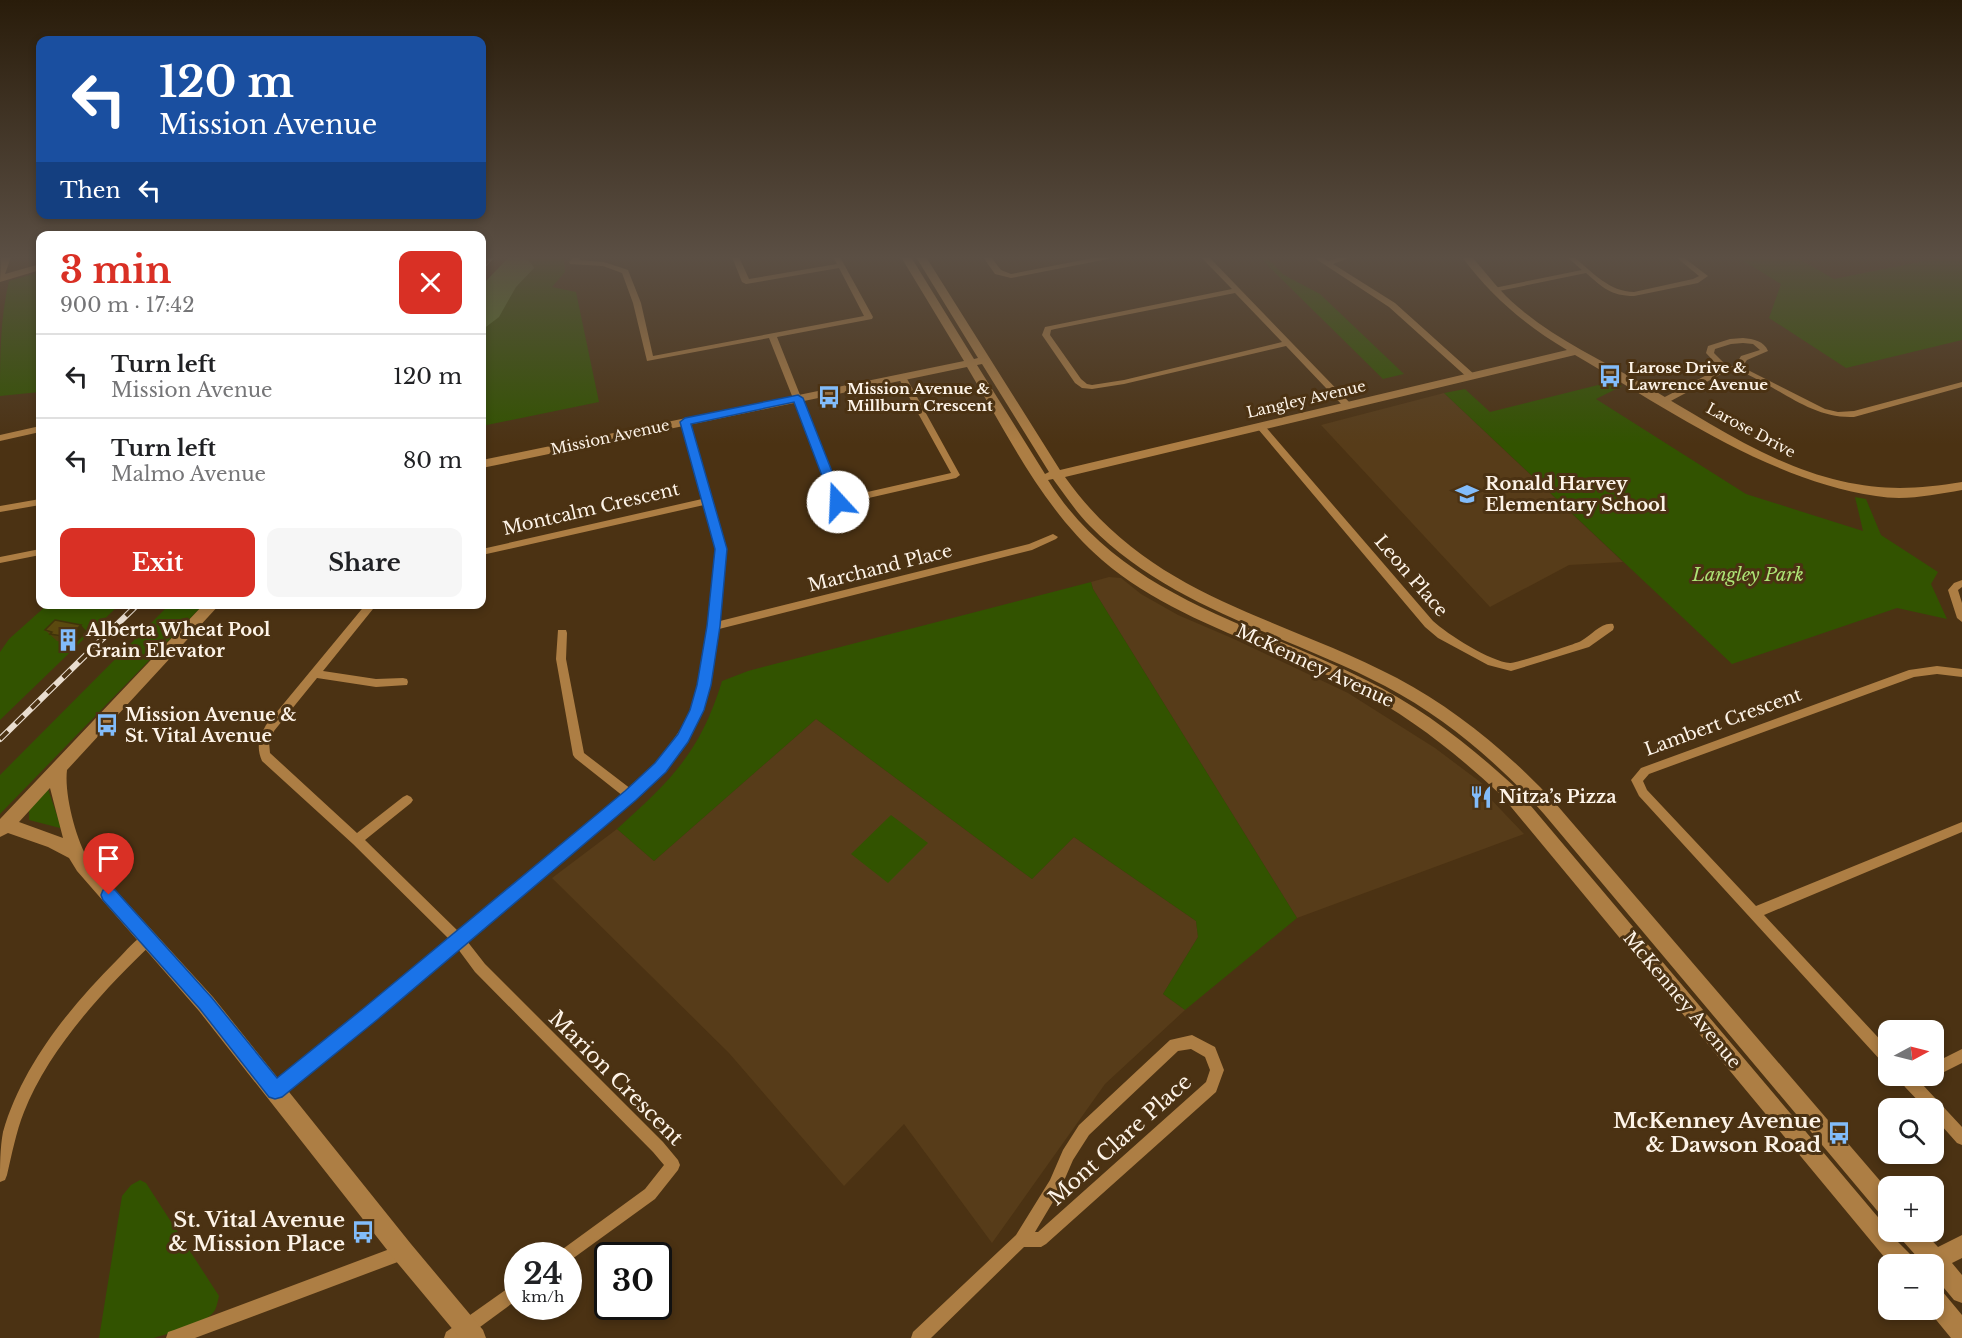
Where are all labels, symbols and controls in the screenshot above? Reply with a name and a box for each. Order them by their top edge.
text: 120 m [159,56,294,108]
icon: left [60,60,138,138]
text: Mission Avenue [159,108,377,141]
icon: left [133,174,166,207]
text: Then [60,177,121,204]
text: 3 min [60,248,172,293]
button: close [399,251,462,314]
text: 900 m · 17:42 [60,293,194,317]
text: Turn left [111,351,216,378]
place label: Larose Drive & Lawrence Avenue [1628,358,1768,394]
icon: left [60,360,93,393]
text: 120 m [393,363,462,390]
bus stop icon: Larose Drive & Lawrence Avenue [1597,363,1623,389]
street label: Langley Avenue [1245,376,1367,422]
text: Mission Avenue [111,378,273,402]
place label: Mission Avenue & Millburn Crescent [847,379,993,415]
bus stop icon: Mission Avenue & Millburn Crescent [816,384,842,410]
street label: Larose Drive [1703,398,1799,462]
street label: Mission Avenue [549,415,671,459]
text: Turn left [111,435,216,462]
icon: left [60,444,93,477]
text: 80 m [403,447,462,474]
text: Malmo Avenue [111,462,266,486]
position arrow [806,470,870,534]
place label: Ronald Harvey Elementary School [1485,473,1667,516]
street label: Montcalm Crescent [501,478,682,540]
school or university icon: Ronald Harvey Elementary School [1454,481,1480,507]
button: Exit [60,528,255,597]
button: Share [267,528,462,597]
street label: Leon Place [1370,531,1452,621]
street label: Marchand Place [806,539,954,597]
park label: Langley Park [1691,564,1804,586]
place label: Alberta Wheat Pool Grain Elevator [85,619,271,662]
street label: McKenney Avenue [1233,620,1397,712]
building icon: Alberta Wheat Pool Grain Elevator [55,627,81,653]
street label: Lambert Crescent [1641,683,1805,761]
place label: Mission Avenue & St. Vital Avenue [125,704,297,747]
bus stop icon: Mission Avenue & St. Vital Avenue [94,712,120,738]
restaurant icon: Nitza’s Pizza [1468,784,1494,810]
place label: Nitza’s Pizza [1499,786,1617,808]
pin [83,833,134,895]
icon: arrive [92,842,125,875]
street label: McKenney Avenue [1618,927,1746,1073]
street label: Marion Crescent [543,1005,689,1151]
north arrow [1878,1020,1944,1086]
map controls [1878,1020,1944,1320]
street label: Mont Clare Place [1043,1069,1197,1211]
button: search [1878,1098,1944,1164]
place label: McKenney Avenue & Dawson Road [1613,1108,1821,1158]
bus stop icon: McKenney Avenue & Dawson Road [1826,1120,1852,1146]
button: + [1878,1176,1944,1242]
place label: St. Vital Avenue & Mission Place [169,1207,345,1257]
bus stop icon: St. Vital Avenue & Mission Place [350,1219,376,1245]
speed limit sign: 30 [594,1242,672,1320]
button: − [1878,1254,1944,1320]
text: 24 [523,1255,563,1292]
text: km/h [522,1287,564,1306]

